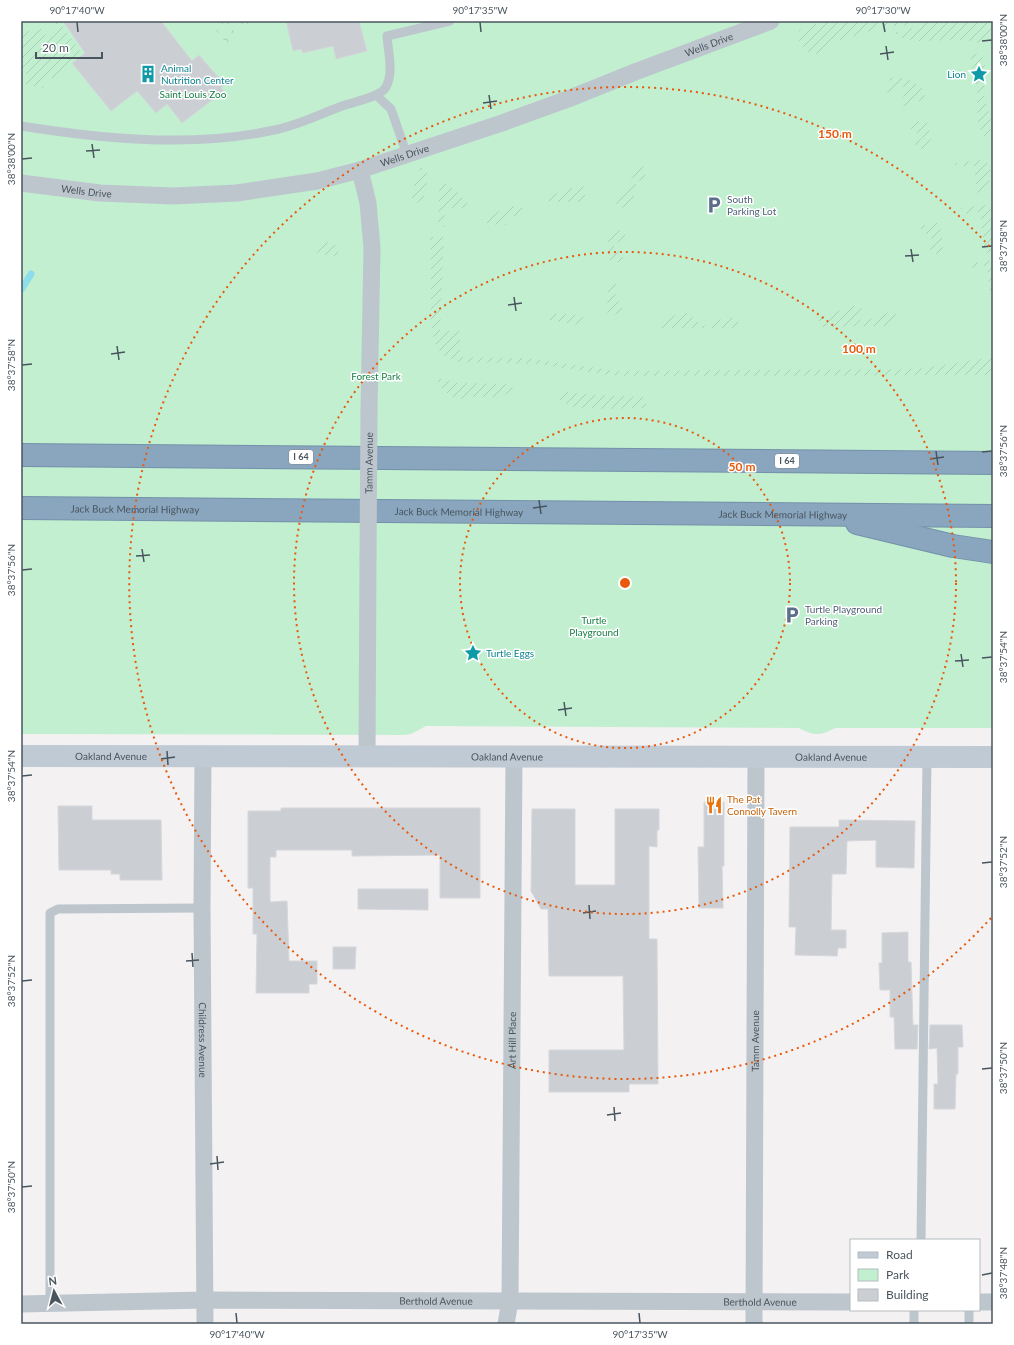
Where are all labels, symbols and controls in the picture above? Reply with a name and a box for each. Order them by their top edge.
text: 90°17'40"W [49,4,105,16]
text: 90°17'35"W [452,4,508,16]
text: 90°17'30"W [855,4,911,16]
text: 38°38'00"N [997,14,1009,66]
street label: Wells Drive [683,30,735,59]
scale bar [36,34,102,60]
text: 20 m [42,40,69,55]
place label: Animal Nutrition Center [161,62,234,86]
building icon: Animal Nutrition Center [138,64,158,84]
place icon: Lion [969,64,989,84]
place label: Lion [947,68,966,80]
park label: Saint Louis Zoo [160,88,227,100]
text: 150 m [818,126,852,141]
text: 38°38'00"N [5,133,17,185]
street label: Wells Drive [379,142,430,169]
street label: Wells Drive [61,182,112,199]
place label: South Parking Lot [727,193,777,217]
parking icon: South Parking Lot [704,195,724,215]
text: 38°37'58"N [997,220,1009,272]
text: 38°37'58"N [5,339,17,391]
text: 100 m [842,341,876,356]
park label: Forest Park [351,370,402,382]
text: 38°37'56"N [997,425,1009,477]
street label: Tamm Avenue [362,432,375,494]
road number: I 64 [289,450,313,464]
road number: I 64 [775,454,799,468]
text: 50 m [729,459,755,474]
street label: Jack Buck Memorial Highway [71,502,200,515]
street label: Jack Buck Memorial Highway [395,505,524,518]
street label: Jack Buck Memorial Highway [719,508,848,521]
text: 38°37'56"N [5,544,17,596]
centre of rings [618,576,632,590]
place label: Turtle Playground Parking [805,603,882,627]
parking icon: Turtle Playground Parking [782,605,802,625]
park label: Turtle Playground [569,614,619,638]
text: 38°37'54"N [997,631,1009,683]
place icon: Turtle Eggs [463,643,483,663]
place label: Turtle Eggs [486,647,534,659]
text: 38°37'54"N [5,750,17,802]
street label: Oakland Avenue [75,750,147,762]
street label: Oakland Avenue [471,750,543,763]
street label: Oakland Avenue [795,751,867,763]
place label: The Pat Connolly Tavern [727,793,797,817]
restaurant icon: The Pat Connolly Tavern [704,795,724,815]
text: 38°37'52"N [997,836,1009,888]
text: 38°37'52"N [5,955,17,1007]
street label: Childress Avenue [197,1002,209,1078]
street label: Tamm Avenue [749,1010,761,1072]
street label: Art Hill Place [506,1012,518,1069]
text: 38°37'50"N [997,1042,1009,1094]
text: 38°37'50"N [5,1161,17,1213]
legend [850,1239,980,1311]
text: Road [886,1247,913,1262]
text: 38°37'48"N [997,1247,1009,1299]
text: Park [886,1267,910,1282]
north arrow [34,1271,74,1311]
text: N [48,1274,58,1288]
text: Building [886,1287,929,1302]
street label: Berthold Avenue [399,1295,473,1307]
street label: Berthold Avenue [723,1296,797,1308]
text: 90°17'40"W [209,1328,265,1340]
text: 90°17'35"W [612,1328,668,1340]

